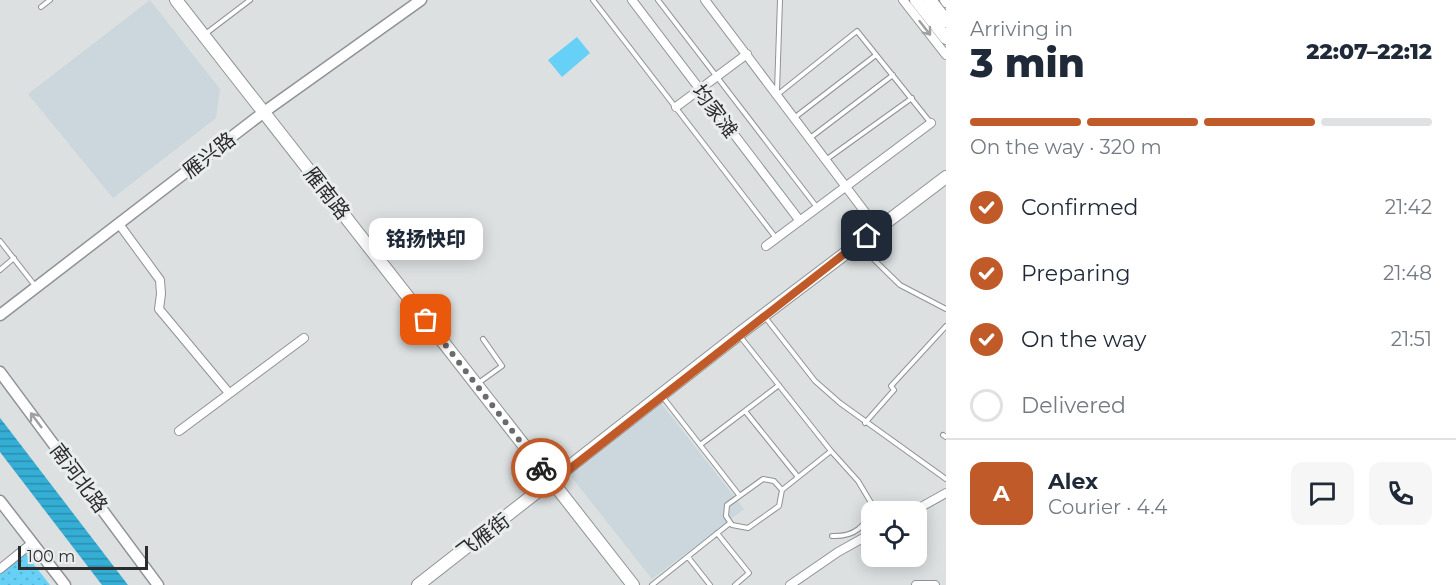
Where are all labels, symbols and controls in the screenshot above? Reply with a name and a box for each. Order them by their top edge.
text: Arriving in [970,17,1073,41]
one-way arrow [918,19,931,35]
text: 22:07–22:12 [1306,38,1432,65]
text: 3 min [970,39,1085,87]
street label: 均家滩 [687,80,743,142]
street label: 雁兴路 [178,127,240,183]
text: On the way · 320 m [970,135,1162,159]
street label: 雁南路 [299,162,355,224]
icon: check [970,191,1003,224]
text: Confirmed [1021,194,1138,221]
text: 21:42 [1385,195,1432,219]
pin [841,210,892,261]
callout: 铭扬快印 [369,218,483,260]
icon: home [850,219,883,252]
text: 铭扬快印 [386,227,466,251]
icon: check [970,257,1003,290]
text: Preparing [1021,260,1130,287]
text: 21:48 [1383,261,1432,285]
pin [400,294,451,345]
icon: bag [409,303,442,336]
icon: check [970,323,1003,356]
text: On the way [1021,326,1146,353]
text: 21:51 [1391,327,1432,351]
text: Delivered [1021,392,1126,419]
one-way arrow [30,412,43,428]
courier [511,438,571,498]
street label: 南河北路 [45,439,113,517]
icon: bike [525,452,558,485]
button: chat [1291,462,1354,525]
button: phone [1369,462,1432,525]
text: Alex [1048,468,1098,495]
text: A [993,480,1010,507]
text: Courier · 4.4 [1048,495,1167,519]
map controls [861,501,927,567]
button: locate [861,501,927,567]
street label: 飞雁街 [452,508,514,564]
scale bar [18,543,148,570]
text: 100 m [27,547,75,566]

